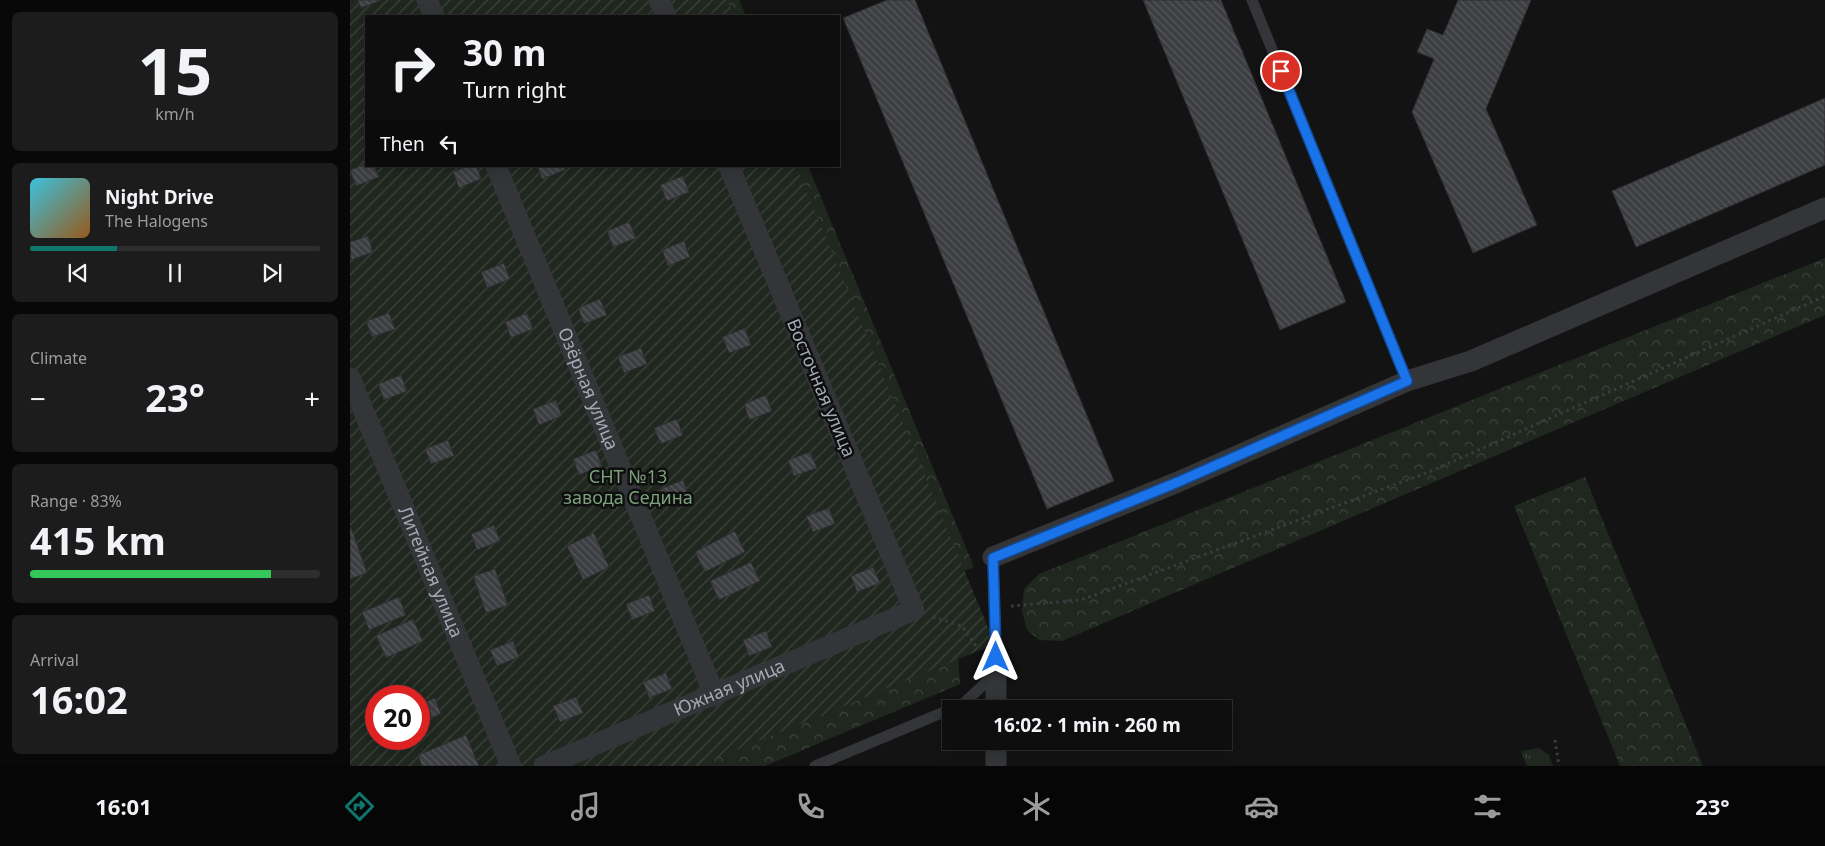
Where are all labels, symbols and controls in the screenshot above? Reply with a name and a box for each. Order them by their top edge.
text: 15 [138,26,212,114]
text: 30 m [463,29,546,76]
icon: right [380,35,445,100]
pin [1260,50,1302,92]
icon: arrive [1267,57,1295,85]
text: Turn right [463,74,566,104]
text: km/h [155,103,195,125]
icon: left [435,130,463,158]
text: Then [380,131,425,157]
text: Night Drive [105,184,214,210]
text: The Halogens [105,210,208,232]
icon: previous [64,259,92,287]
icon: pause [161,259,189,287]
icon: next [258,259,286,287]
street label: Восточная улица [782,315,862,460]
street label: Озёрная улица [553,323,625,453]
text: Climate [30,347,87,369]
text: 23° [145,371,205,423]
text: − [30,379,46,417]
text: + [304,379,320,417]
park label: СНТ №13 завода Седина [563,464,693,509]
text: Range · 83% [30,490,122,512]
street label: Литейная улица [393,502,469,641]
text: 415 km [30,514,166,566]
position arrow [969,630,1021,682]
text: Arrival [30,649,79,671]
street label: Южная улица [670,653,788,721]
text: 16:02 [30,673,128,725]
speed limit sign: 20 [365,685,430,750]
text: 16:02 · 1 min · 260 m [993,712,1181,738]
icon: directions [342,789,377,824]
icon: music [568,789,603,824]
icon: phone [793,789,828,824]
icon: climate [1019,789,1054,824]
icon: car [1244,789,1279,824]
icon: filters [1470,789,1505,824]
text: 16:01 [95,791,152,821]
text: 23° [1695,791,1730,821]

